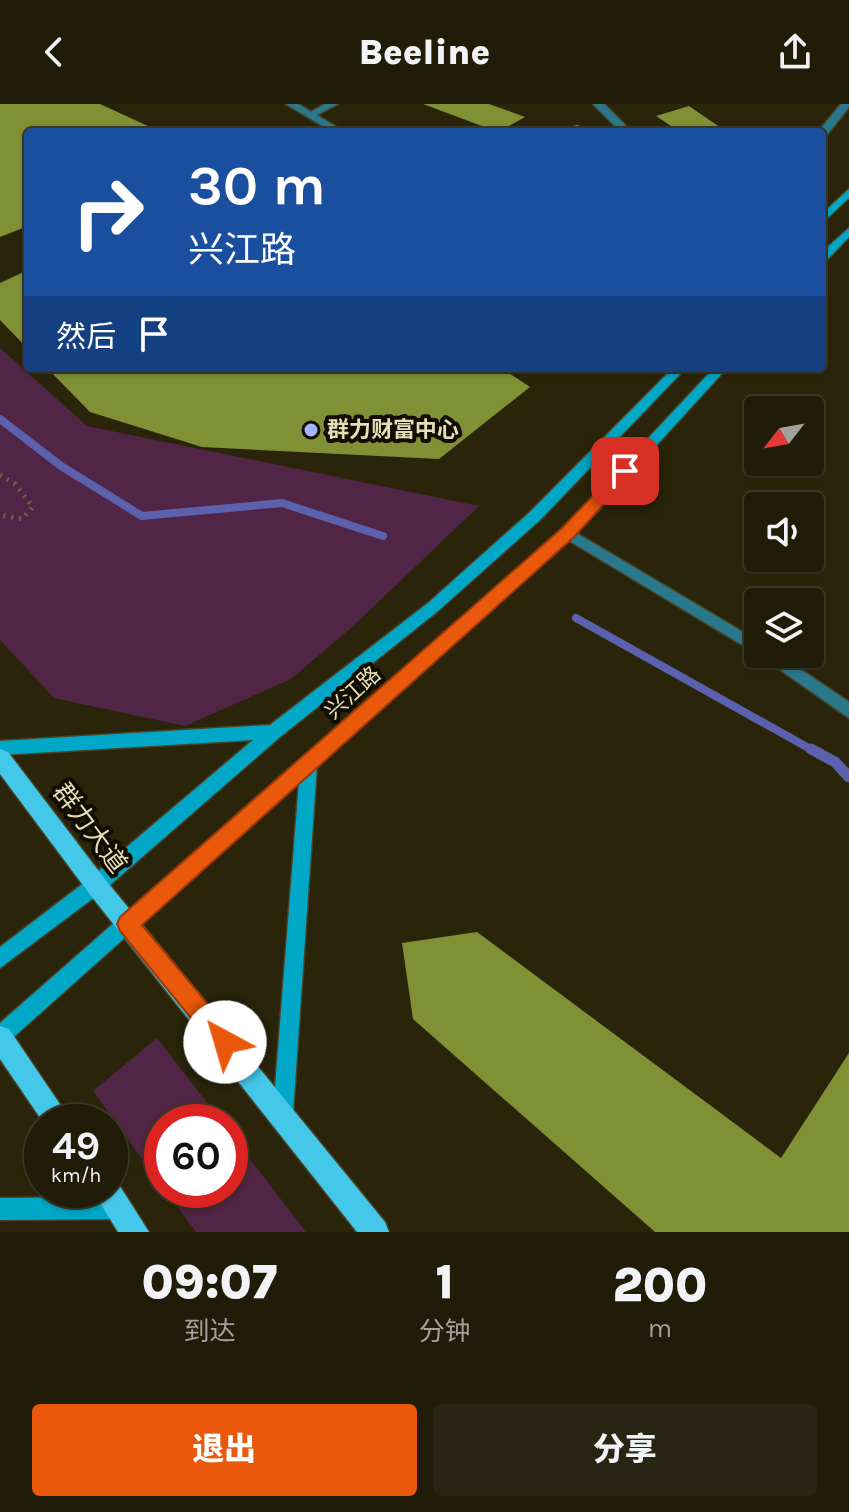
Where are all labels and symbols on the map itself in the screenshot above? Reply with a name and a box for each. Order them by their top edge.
north arrow [744,396,824,476]
place label: 群力财富中心 [327,417,459,443]
marker: 群力财富中心 [302,421,320,439]
pin [591,437,659,505]
street label: 兴江路 [320,661,386,725]
street label: 群力大道 [46,777,134,879]
position arrow [183,1000,267,1084]
speed limit sign: 60 [144,1104,248,1208]

